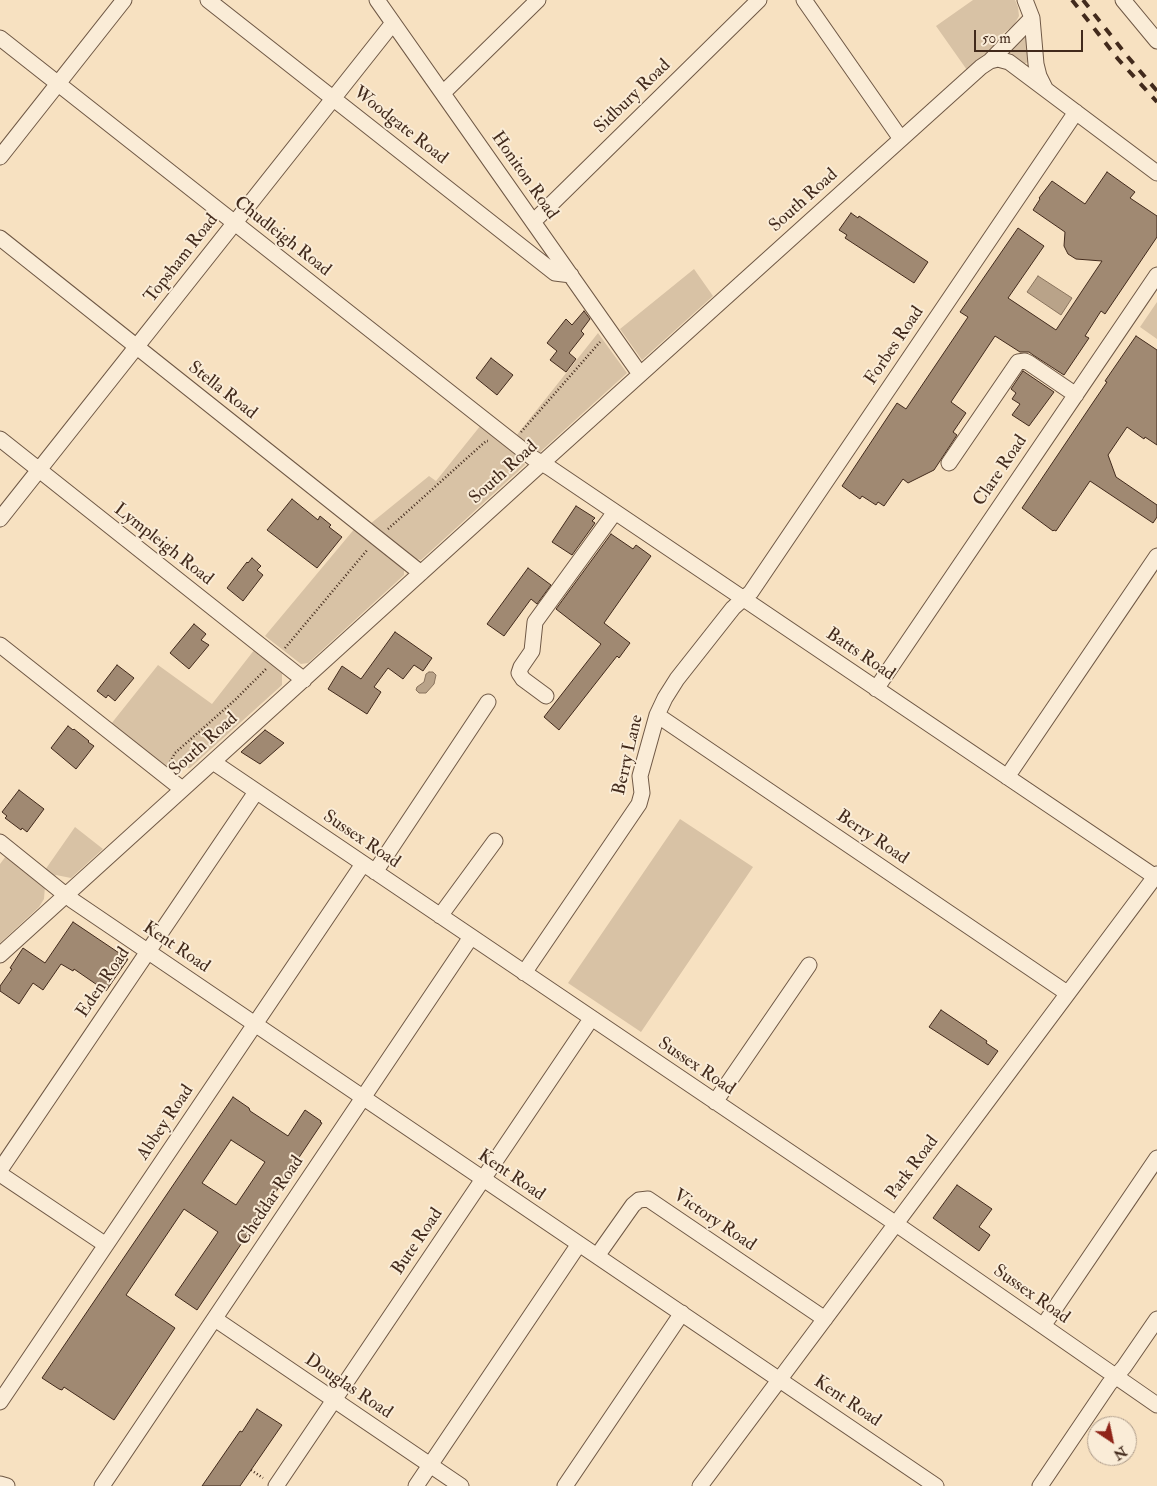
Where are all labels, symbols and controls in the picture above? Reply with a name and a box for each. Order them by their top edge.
scale bar [977,20,1086,52]
text: 50 m [982,29,1011,48]
street label: Sidbury Road [590,55,676,139]
street label: Woodgate Road [348,82,452,170]
street label: Honiton Road [486,128,562,224]
street label: South Road [765,165,843,237]
street label: Chudleigh Road [229,192,335,282]
street label: Topsham Road [141,210,223,308]
street label: Forbes Road [861,303,929,389]
street label: Stella Road [183,357,261,425]
street label: Clare Road [969,431,1033,511]
street label: South Road [465,437,543,509]
street label: Lympleigh Road [109,499,217,591]
street label: Batts Road [821,624,899,686]
street label: South Road [165,709,243,781]
street label: Berry Lane [609,713,649,797]
street label: Sussex Road [318,806,404,874]
street label: Berry Road [832,806,912,870]
street label: Kent Road [138,918,214,978]
street label: Eden Road [73,944,135,1022]
street label: Sussex Road [653,1033,739,1101]
street label: Abbey Road [133,1081,199,1165]
street label: Park Road [882,1132,944,1204]
street label: Kent Road [473,1146,549,1206]
street label: Cheddar Road [233,1152,309,1250]
street label: Victory Road [669,1185,759,1257]
street label: Bute Road [388,1205,448,1279]
street label: Sussex Road [989,1261,1073,1329]
street label: Douglas Road [300,1350,396,1424]
street label: Kent Road [809,1372,885,1432]
north arrow [1087,1416,1137,1466]
text: N [1110,1442,1130,1464]

